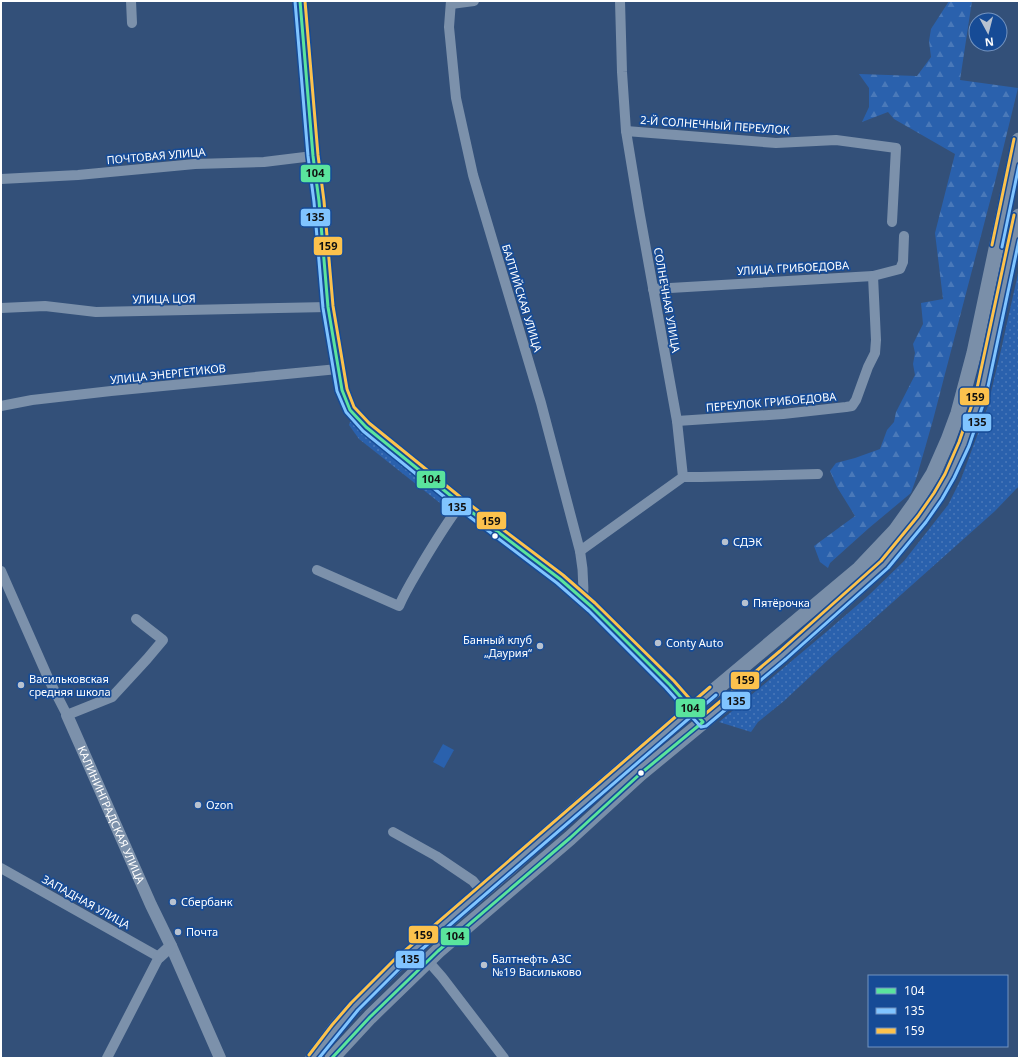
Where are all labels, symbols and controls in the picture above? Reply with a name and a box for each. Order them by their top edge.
north arrow [968,12,1008,52]
text: N [984,34,995,50]
street label: 2-Й СОЛНЕЧНЫЙ ПЕРЕУЛОК [640,112,790,137]
street label: ПОЧТОВАЯ УЛИЦА [106,144,207,167]
line badge: 104 [300,164,331,183]
text: 104 [306,165,325,180]
line badge: 135 [300,208,331,227]
text: 135 [306,209,324,224]
line badge: 159 [313,236,343,256]
text: 159 [319,238,337,253]
street label: БАЛТИЙСКАЯ УЛИЦА [499,242,546,355]
street label: СОЛНЕЧНАЯ УЛИЦА [651,246,684,355]
street label: УЛИЦА ГРИБОЕДОВА [737,257,850,278]
street label: УЛИЦА ЦОЯ [132,290,196,307]
street label: УЛИЦА ЭНЕРГЕТИКОВ [109,360,227,387]
line badge: 159 [959,387,990,406]
street label: ПЕРЕУЛОК ГРИБОЕДОВА [705,388,838,415]
text: 159 [966,389,984,404]
line badge: 135 [962,413,992,432]
text: 135 [968,414,986,429]
line badge: 104 [416,470,446,489]
text: 104 [422,471,441,486]
line badge: 135 [441,497,472,516]
text: 135 [448,499,466,514]
line badge: 159 [476,511,507,530]
text: 159 [482,513,500,528]
unlabelled marker [490,531,500,541]
place label: СДЭК [733,534,762,549]
marker: СДЭК [720,537,730,547]
place label: Пятёрочка [753,595,810,610]
marker: Пятёрочка [740,598,750,608]
place label: Банный клуб „Даурия“ [463,632,532,660]
place label: Conty Auto [666,635,724,650]
marker: Conty Auto [653,638,663,648]
marker: Банный клуб „Даурия“ [535,641,545,651]
place label: Васильковская средняя школа [29,671,111,699]
line badge: 159 [730,671,760,690]
text: 159 [736,672,754,687]
marker: Васильковская средняя школа [16,680,26,690]
line badge: 135 [721,691,751,710]
text: 135 [727,693,745,708]
line badge: 104 [675,698,706,718]
text: 104 [681,700,700,715]
street label: КАЛИНИНГРАДСКАЯ УЛИЦА [74,743,149,887]
unlabelled marker [636,768,646,778]
place label: Ozon [206,797,233,812]
marker: Ozon [193,800,203,810]
street label: ЗАПАДНАЯ УЛИЦА [40,871,134,932]
place label: Сбербанк [181,894,233,909]
marker: Сбербанк [168,897,178,907]
place label: Почта [186,924,218,939]
line badge: 159 [408,925,439,944]
marker: Почта [173,927,183,937]
text: 159 [414,927,432,942]
line badge: 104 [440,927,470,946]
text: 104 [446,928,465,943]
line badge: 135 [395,950,425,969]
text: 135 [401,951,419,966]
place label: Балтнефть АЗС №19 Васильково [492,951,582,979]
marker: Балтнефть АЗС №19 Васильково [479,960,489,970]
legend [868,975,1008,1047]
text: 104 [904,982,925,999]
text: 135 [904,1002,925,1019]
text: 159 [904,1022,925,1039]

